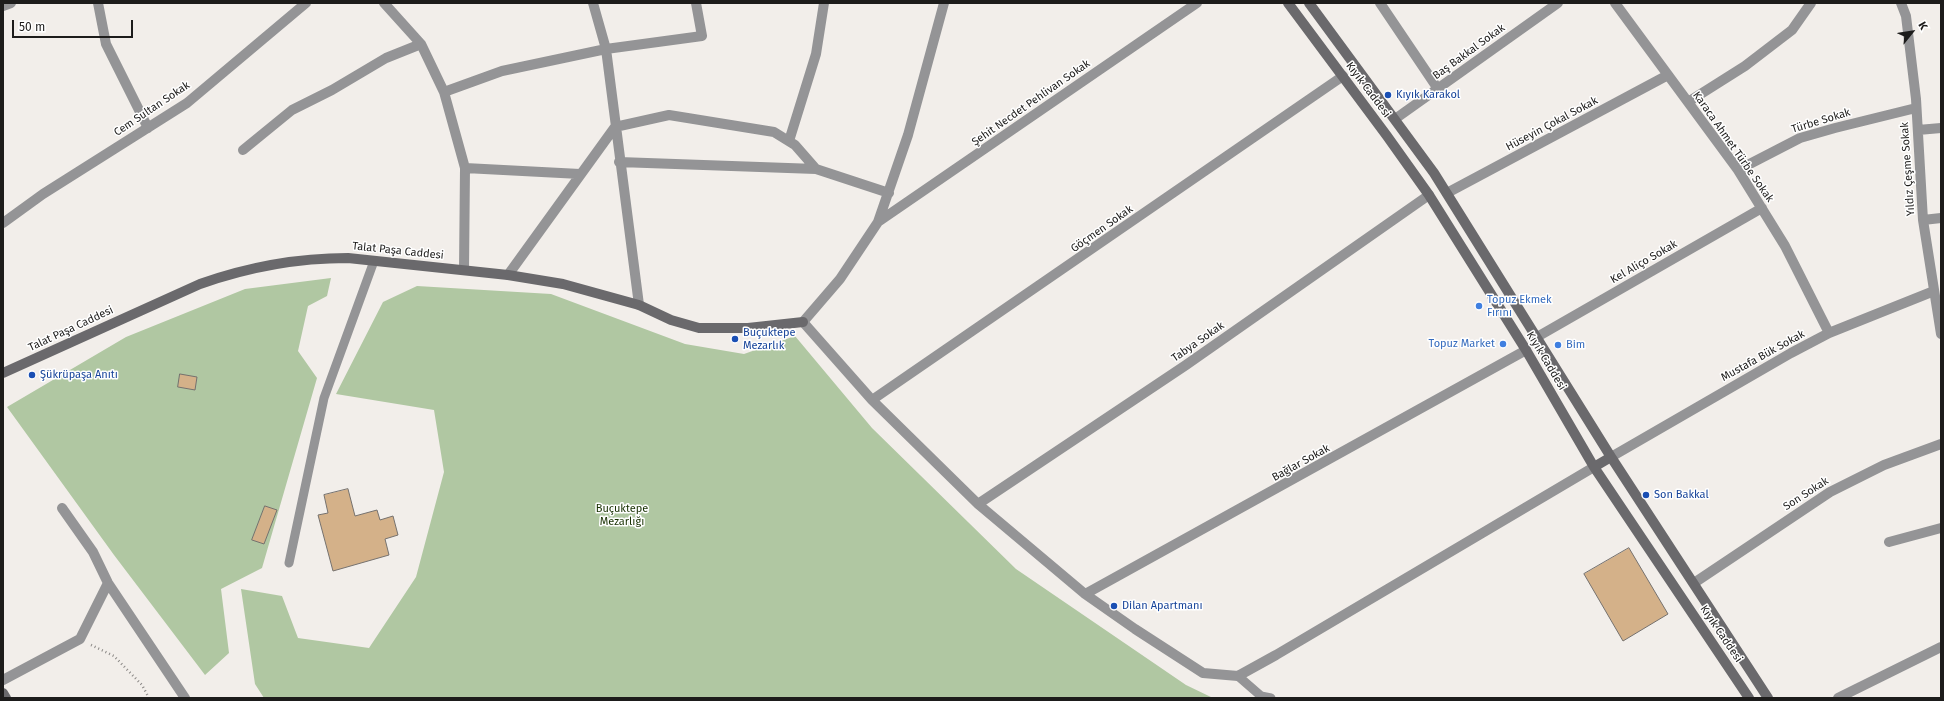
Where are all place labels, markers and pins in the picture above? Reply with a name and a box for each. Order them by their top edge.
place label: Kıyık Karakol [1396,88,1460,102]
marker: Kıyık Karakol [1383,90,1393,100]
place label: Topuz Ekmek Fırını [1487,293,1552,319]
marker: Topuz Ekmek Fırını [1474,301,1484,311]
place label: Buçuktepe Mezarlık [743,326,796,352]
marker: Buçuktepe Mezarlık [730,334,740,344]
place label: Topuz Market [1429,337,1495,351]
place label: Bim [1566,338,1585,352]
marker: Topuz Market [1498,339,1508,349]
marker: Bim [1553,340,1563,350]
place label: Şükrüpaşa Anıtı [40,368,118,382]
marker: Şükrüpaşa Anıtı [27,370,37,380]
place label: Son Bakkal [1654,488,1709,502]
marker: Son Bakkal [1641,490,1651,500]
place label: Dilan Apartmanı [1122,599,1203,613]
marker: Dilan Apartmanı [1109,601,1119,611]

